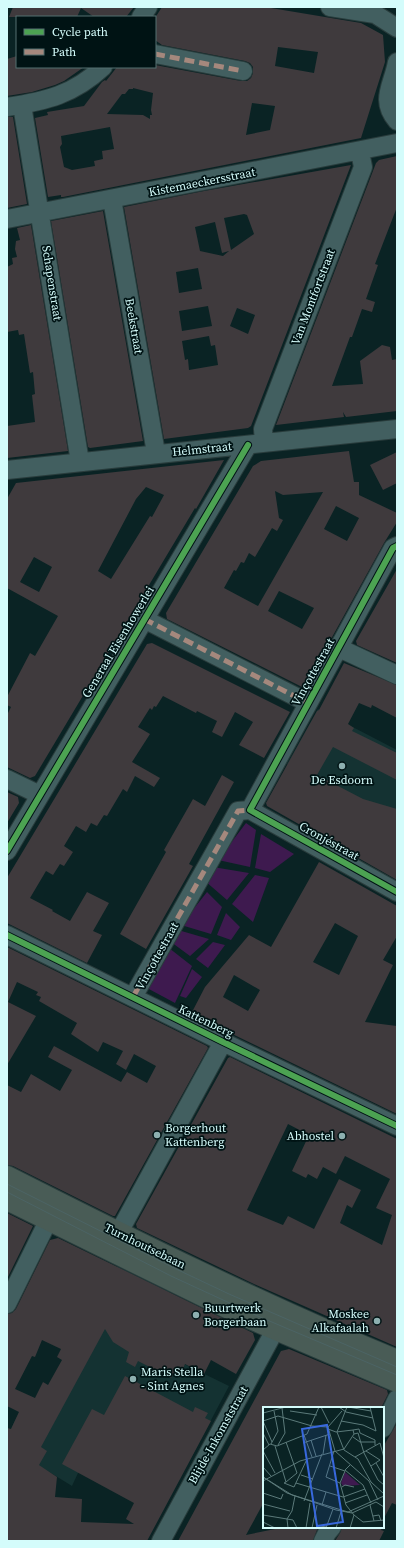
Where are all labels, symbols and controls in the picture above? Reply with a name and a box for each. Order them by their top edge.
legend [16,16,156,68]
text: Cycle path [52,24,108,40]
text: Path [52,44,76,60]
street label: Kistemaeckersstraat [147,164,257,200]
street label: Schapenstraat [38,244,66,322]
street label: Van Montfortstraat [287,247,339,347]
street label: Beekstraat [121,297,147,355]
street label: Helmstraat [171,438,233,460]
street label: Generaal Eisenhowerlei [78,583,158,701]
street label: Vinçottestraat [288,635,338,709]
marker: De Esdoorn [337,761,347,771]
place label: De Esdoorn [311,772,373,788]
street label: Cronjéstraat [296,818,362,864]
street label: Vinçottestraat [132,919,182,993]
street label: Kattenberg [176,1001,236,1041]
place label: Borgerhout Kattenberg [165,1120,226,1150]
place label: Abhostel [287,1128,334,1144]
marker: Borgerhout Kattenberg [152,1130,162,1140]
marker: Abhostel [337,1131,347,1141]
street label: Turnhoutsebaan [102,1219,188,1273]
place label: Buurtwerk Borgerbaan [204,1300,267,1330]
place label: Moskee Alkafaalah [312,1306,369,1336]
marker: Buurtwerk Borgerbaan [191,1310,201,1320]
marker: Moskee Alkafaalah [372,1316,382,1326]
place label: Maris Stella - Sint Agnes [141,1364,204,1394]
marker: Maris Stella - Sint Agnes [128,1374,138,1384]
street label: Blijde-Inkomststraat [184,1383,252,1487]
inset map [263,1407,384,1528]

